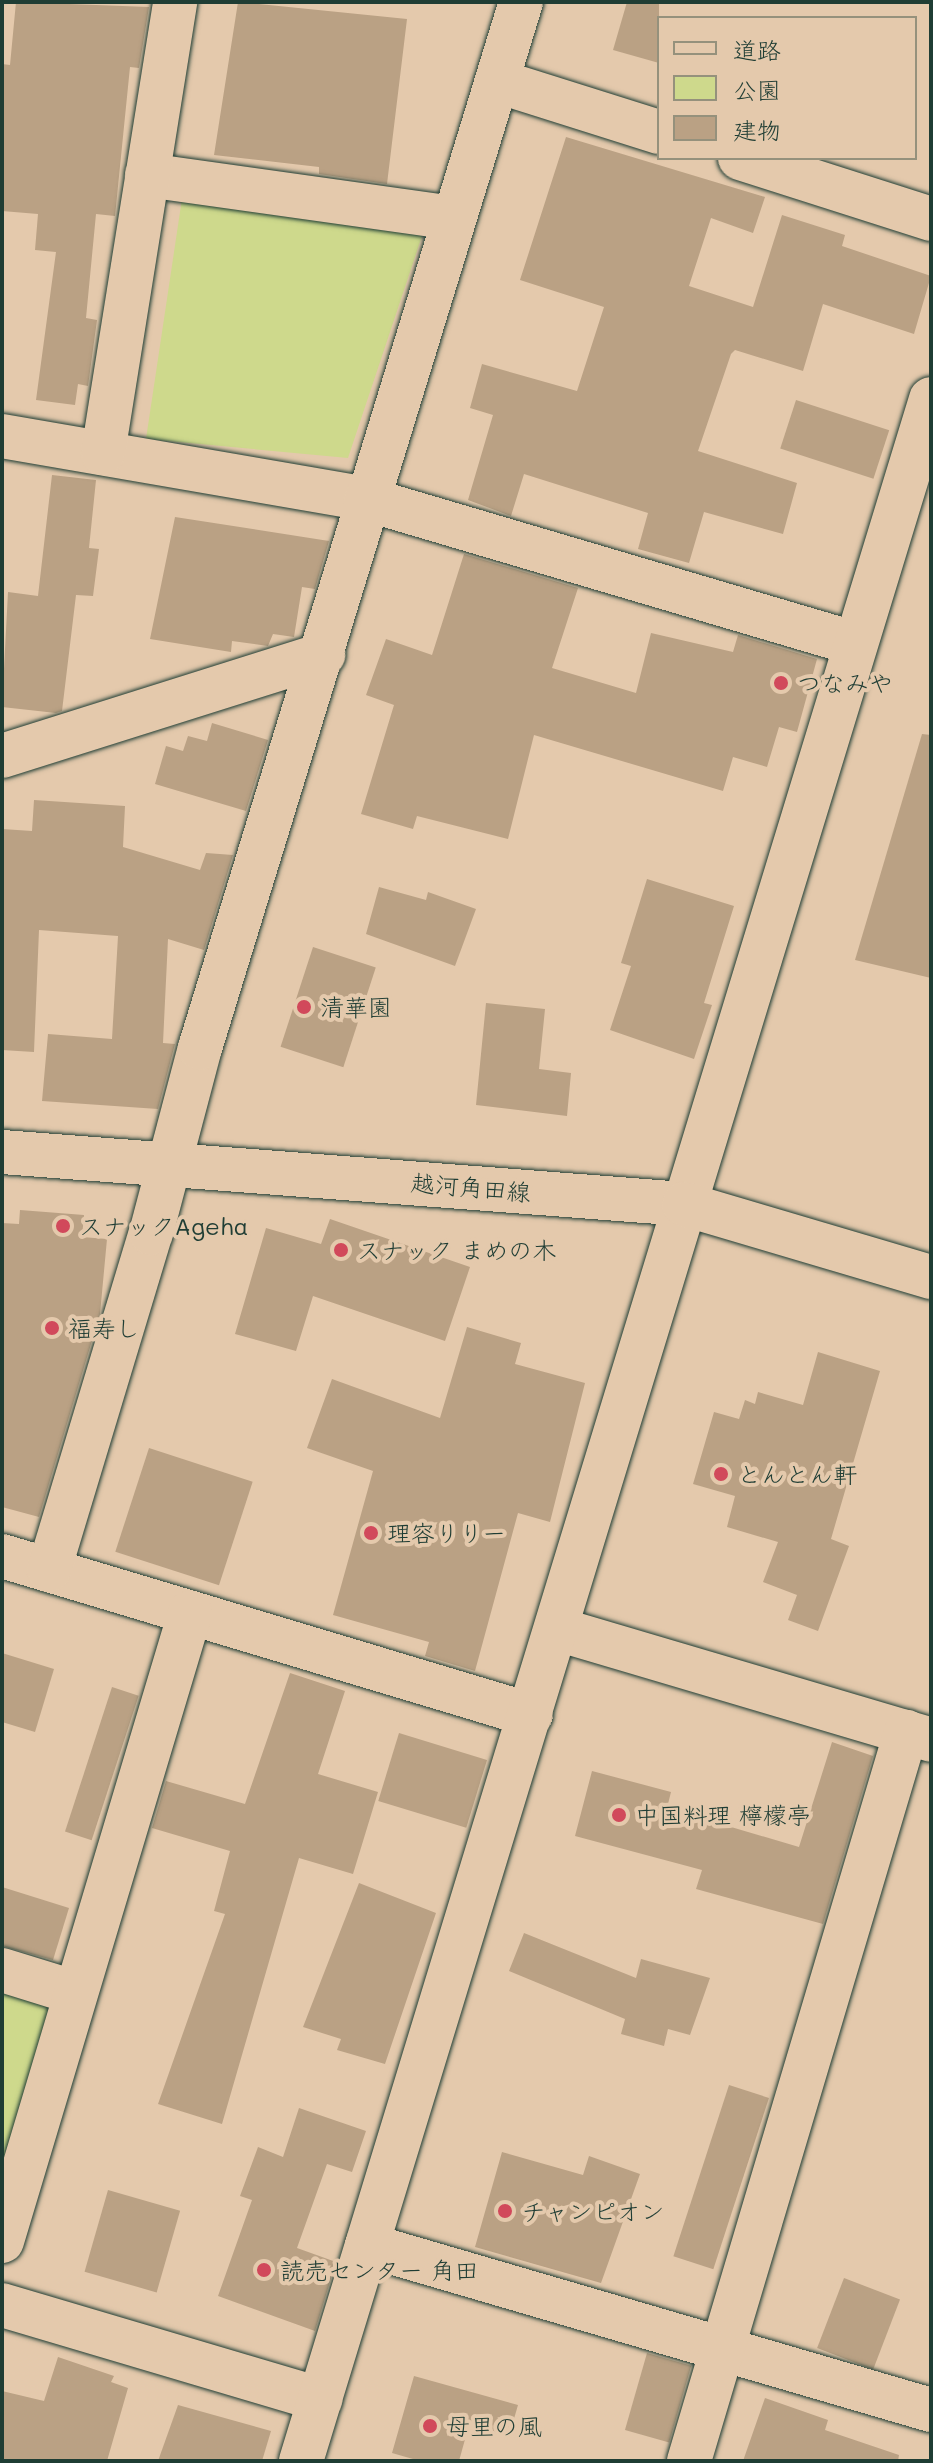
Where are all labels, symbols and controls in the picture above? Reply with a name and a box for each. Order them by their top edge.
legend [657,16,917,160]
text: 道路 [733,34,781,65]
text: 公園 [733,74,781,105]
text: 建物 [733,114,781,145]
place label: つなみや [797,669,893,697]
marker: つなみや [772,674,790,692]
place label: 清華園 [320,993,392,1021]
marker: 清華園 [295,998,313,1016]
street label: 越河角田線 [410,1167,532,1207]
place label: スナックAgeha [79,1212,249,1240]
marker: スナックAgeha [54,1217,72,1235]
place label: スナック まめの木 [357,1236,557,1264]
marker: スナック まめの木 [332,1241,350,1259]
place label: 福寿し [68,1314,140,1342]
marker: 福寿し [43,1319,61,1337]
place label: とんとん軒 [737,1460,857,1488]
marker: とんとん軒 [712,1465,730,1483]
place label: 理容りりー [387,1519,506,1547]
marker: 理容りりー [362,1524,380,1542]
place label: 中国料理 檸檬亭 [635,1801,811,1829]
marker: 中国料理 檸檬亭 [610,1806,628,1824]
place label: チャンピオン [521,2197,665,2225]
marker: チャンピオン [496,2202,514,2220]
place label: 読売センター 角田 [280,2256,480,2284]
marker: 読売センター 角田 [255,2261,273,2279]
place label: 母里の風 [446,2412,542,2440]
marker: 母里の風 [421,2417,439,2435]

